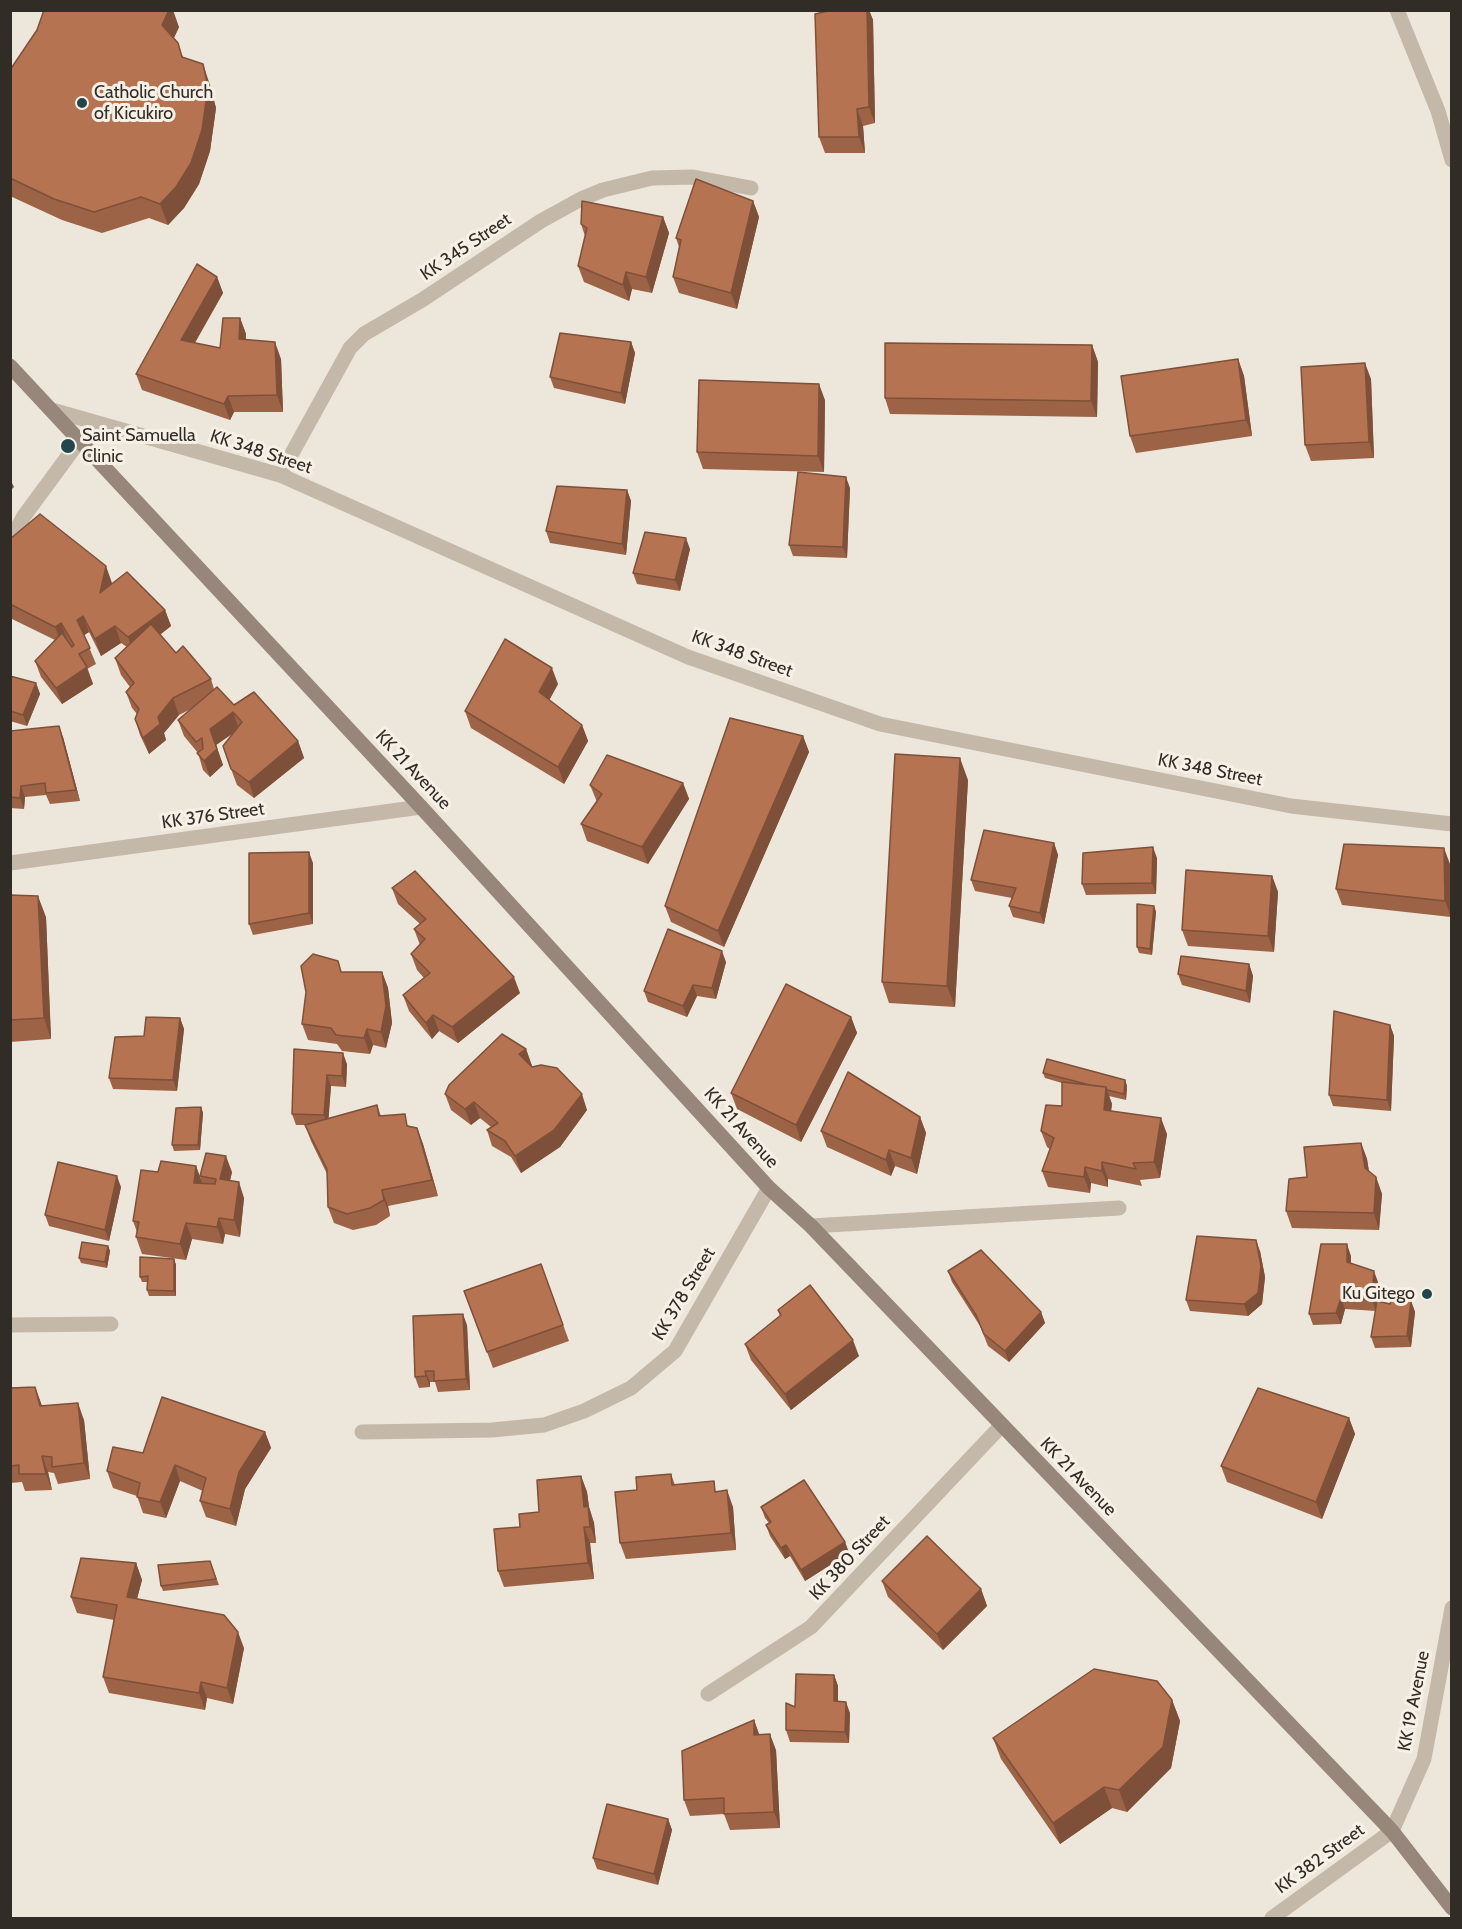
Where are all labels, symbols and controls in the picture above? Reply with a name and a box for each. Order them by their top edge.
place label: Catholic Church of Kicukiro [94,82,213,124]
marker: Catholic Church of Kicukiro [75,96,89,110]
street label: KK 345 Street [417,209,515,285]
place label: Saint Samuella Clinic [82,425,196,468]
street label: KK 348 Street [207,425,315,479]
marker: Saint Samuella Clinic [59,437,77,455]
street label: KK 348 Street [689,626,795,682]
street label: KK 21 Avenue [371,726,455,814]
street label: KK 348 Street [1156,749,1264,791]
street label: KK 376 Street [160,798,266,834]
street label: KK 21 Avenue [699,1083,783,1173]
street label: KK 378 Street [648,1244,720,1344]
place label: Ku Gitego [1342,1283,1415,1305]
marker: Ku Gitego [1420,1287,1434,1301]
street label: KK 21 Avenue [1035,1433,1121,1521]
street label: KK 380 Street [805,1511,895,1605]
street label: KK 19 Avenue [1394,1649,1434,1753]
street label: KK 382 Street [1271,1819,1369,1899]

